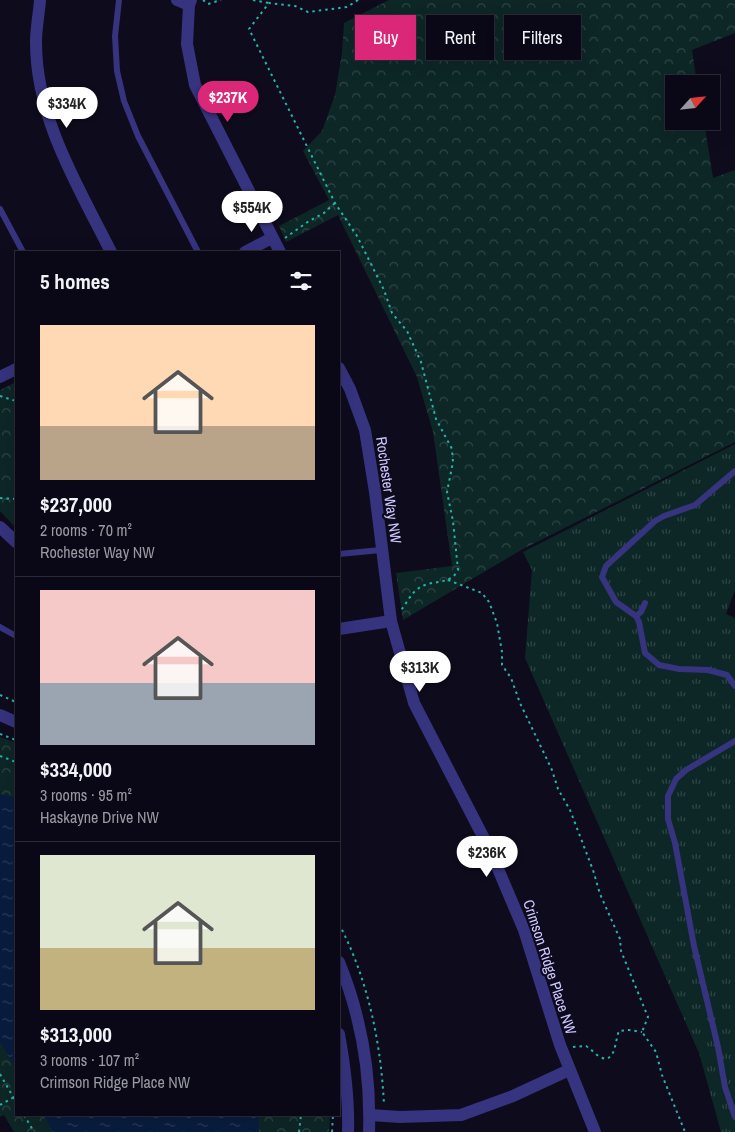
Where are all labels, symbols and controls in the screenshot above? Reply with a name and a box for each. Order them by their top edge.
chip: Buy [355,15,416,60]
chip: Rent [426,15,494,60]
chip: Filters [504,15,581,60]
north arrow [665,75,720,130]
map controls [665,75,720,130]
pin: $237K [193,80,263,123]
pin: $334K [32,86,102,129]
text: $237K [209,86,247,108]
text: $334K [48,92,86,114]
pin: $554K [217,190,287,233]
text: $554K [233,196,271,218]
text: 5 homes [40,267,110,296]
icon: filters [287,267,315,295]
icon: home [133,357,223,447]
street label: Rochester Way NW [371,435,407,545]
text: $237,000 [40,490,112,519]
text: 2 rooms · 70 m² [40,519,132,541]
text: Rochester Way NW [40,541,155,563]
icon: home [133,623,223,713]
pin: $313K [385,650,455,693]
text: $313K [401,656,439,678]
text: $334,000 [40,755,112,784]
text: 3 rooms · 95 m² [40,784,132,806]
text: Haskayne Drive NW [40,806,159,828]
pin: $236K [452,836,522,878]
text: $236K [468,841,506,863]
icon: home [133,888,223,978]
street label: Crimson Ridge Place NW [518,897,582,1038]
text: $313,000 [40,1020,112,1049]
text: 3 rooms · 107 m² [40,1049,139,1071]
text: Crimson Ridge Place NW [40,1071,190,1093]

